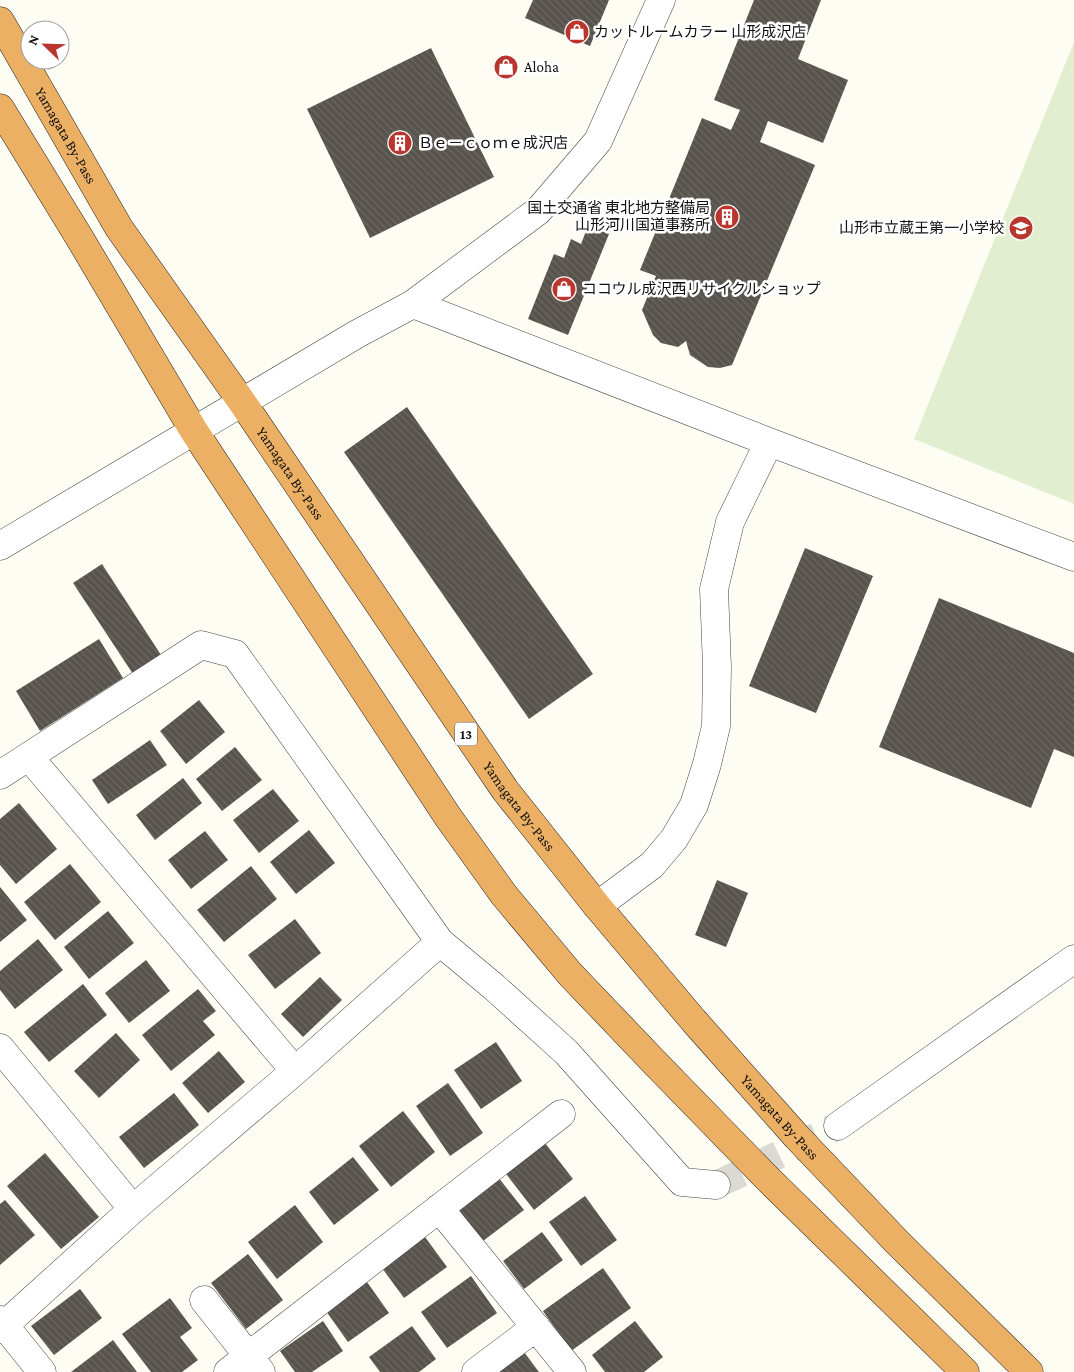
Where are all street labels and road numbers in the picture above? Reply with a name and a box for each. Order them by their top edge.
street label: Yamagata By-Pass [32,84,100,186]
street label: Yamagata By-Pass [253,424,327,523]
road number: 13 [455,722,477,746]
street label: Yamagata By-Pass [480,758,558,854]
street label: Yamagata By-Pass [738,1072,822,1163]

